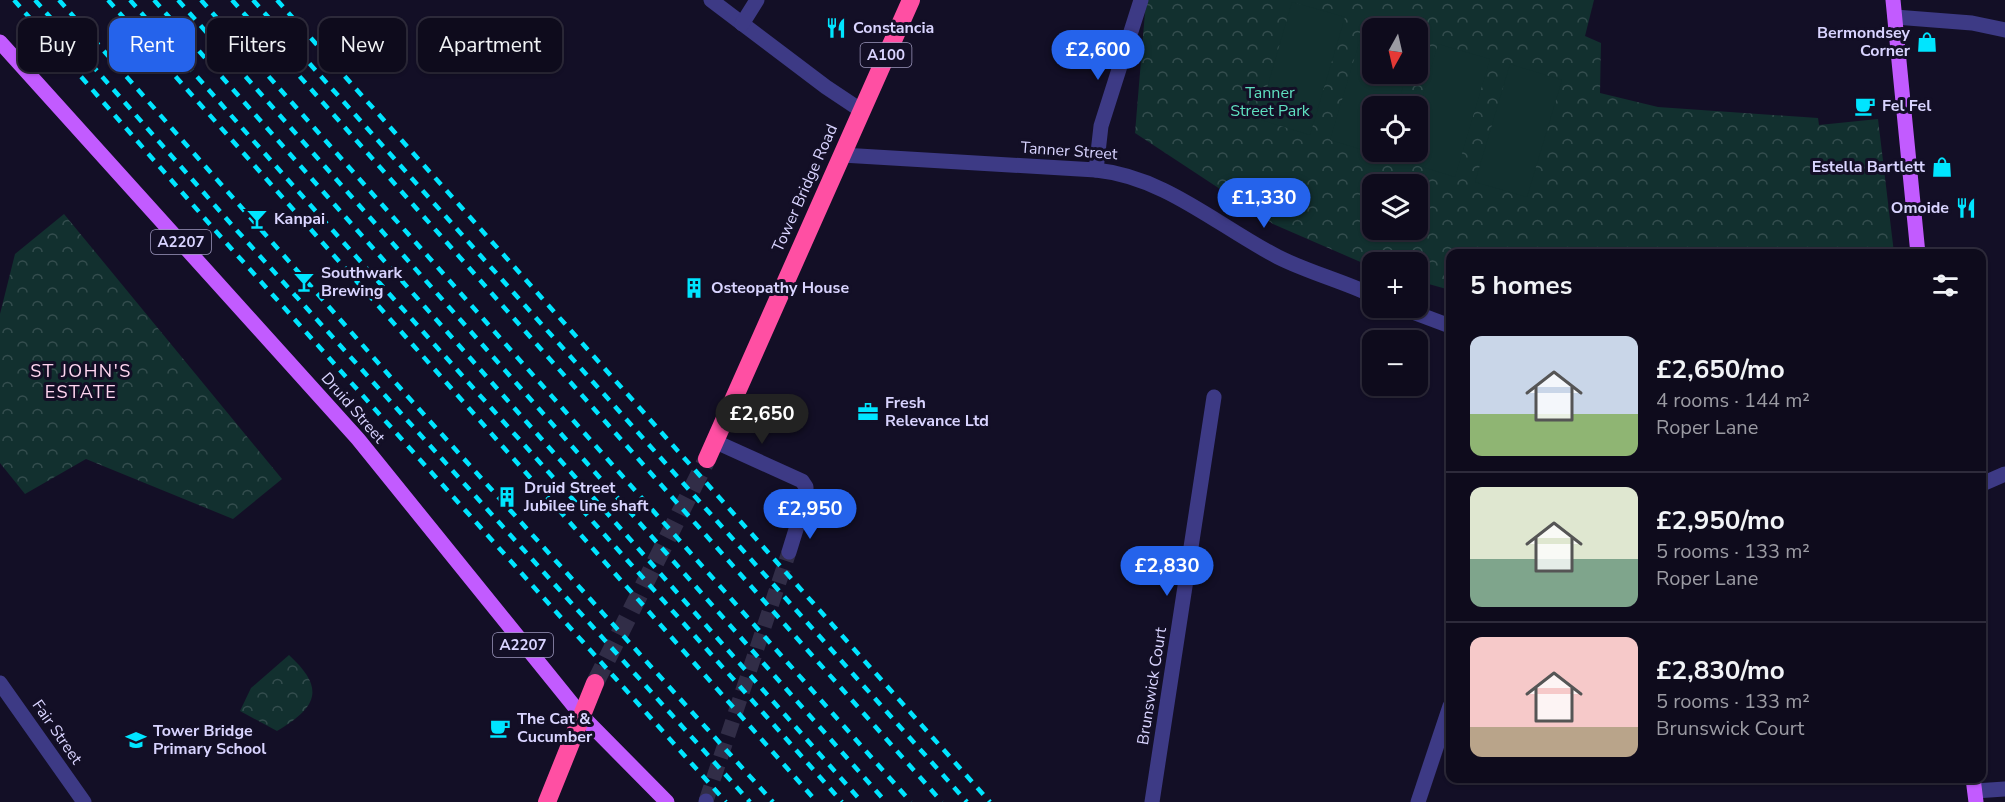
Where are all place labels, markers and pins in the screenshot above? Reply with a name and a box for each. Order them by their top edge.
restaurant icon: Constancia [824,16,848,40]
place label: Constancia [853,17,934,39]
place label: Bermondsey Corner [1817,22,1911,62]
pin: £2,600 [1049,30,1147,81]
shop icon: Bermondsey Corner [1915,30,1939,54]
cafe icon: Fel Fel [1853,94,1877,118]
place label: Fel Fel [1882,95,1931,117]
shop icon: Estella Bartlett [1930,155,1954,179]
place label: Estella Bartlett [1812,156,1926,178]
pin: £1,330 [1215,178,1313,229]
restaurant icon: Omoide [1954,196,1978,220]
place label: Omoide [1891,197,1949,219]
bar icon: Kanpai [245,207,269,231]
place label: Kanpai [274,208,325,230]
place label: Southwark Brewing [321,262,403,302]
bar icon: Southwark Brewing [292,270,316,294]
building icon: Osteopathy House [682,276,706,300]
place label: Osteopathy House [711,277,849,299]
place label: Fresh Relevance Ltd [885,392,989,432]
pin: £2,650 [713,394,811,445]
office icon: Fresh Relevance Ltd [856,400,880,424]
place label: Druid Street Jubilee line shaft [523,477,649,517]
building icon: Druid Street Jubilee line shaft [495,485,519,509]
pin: £2,950 [761,489,859,540]
pin: £2,830 [1118,546,1216,597]
place label: The Cat & Cucumber [517,708,593,748]
cafe icon: The Cat & Cucumber [488,716,512,740]
place label: Tower Bridge Primary School [153,720,266,760]
school or university icon: Tower Bridge Primary School [124,728,148,752]

